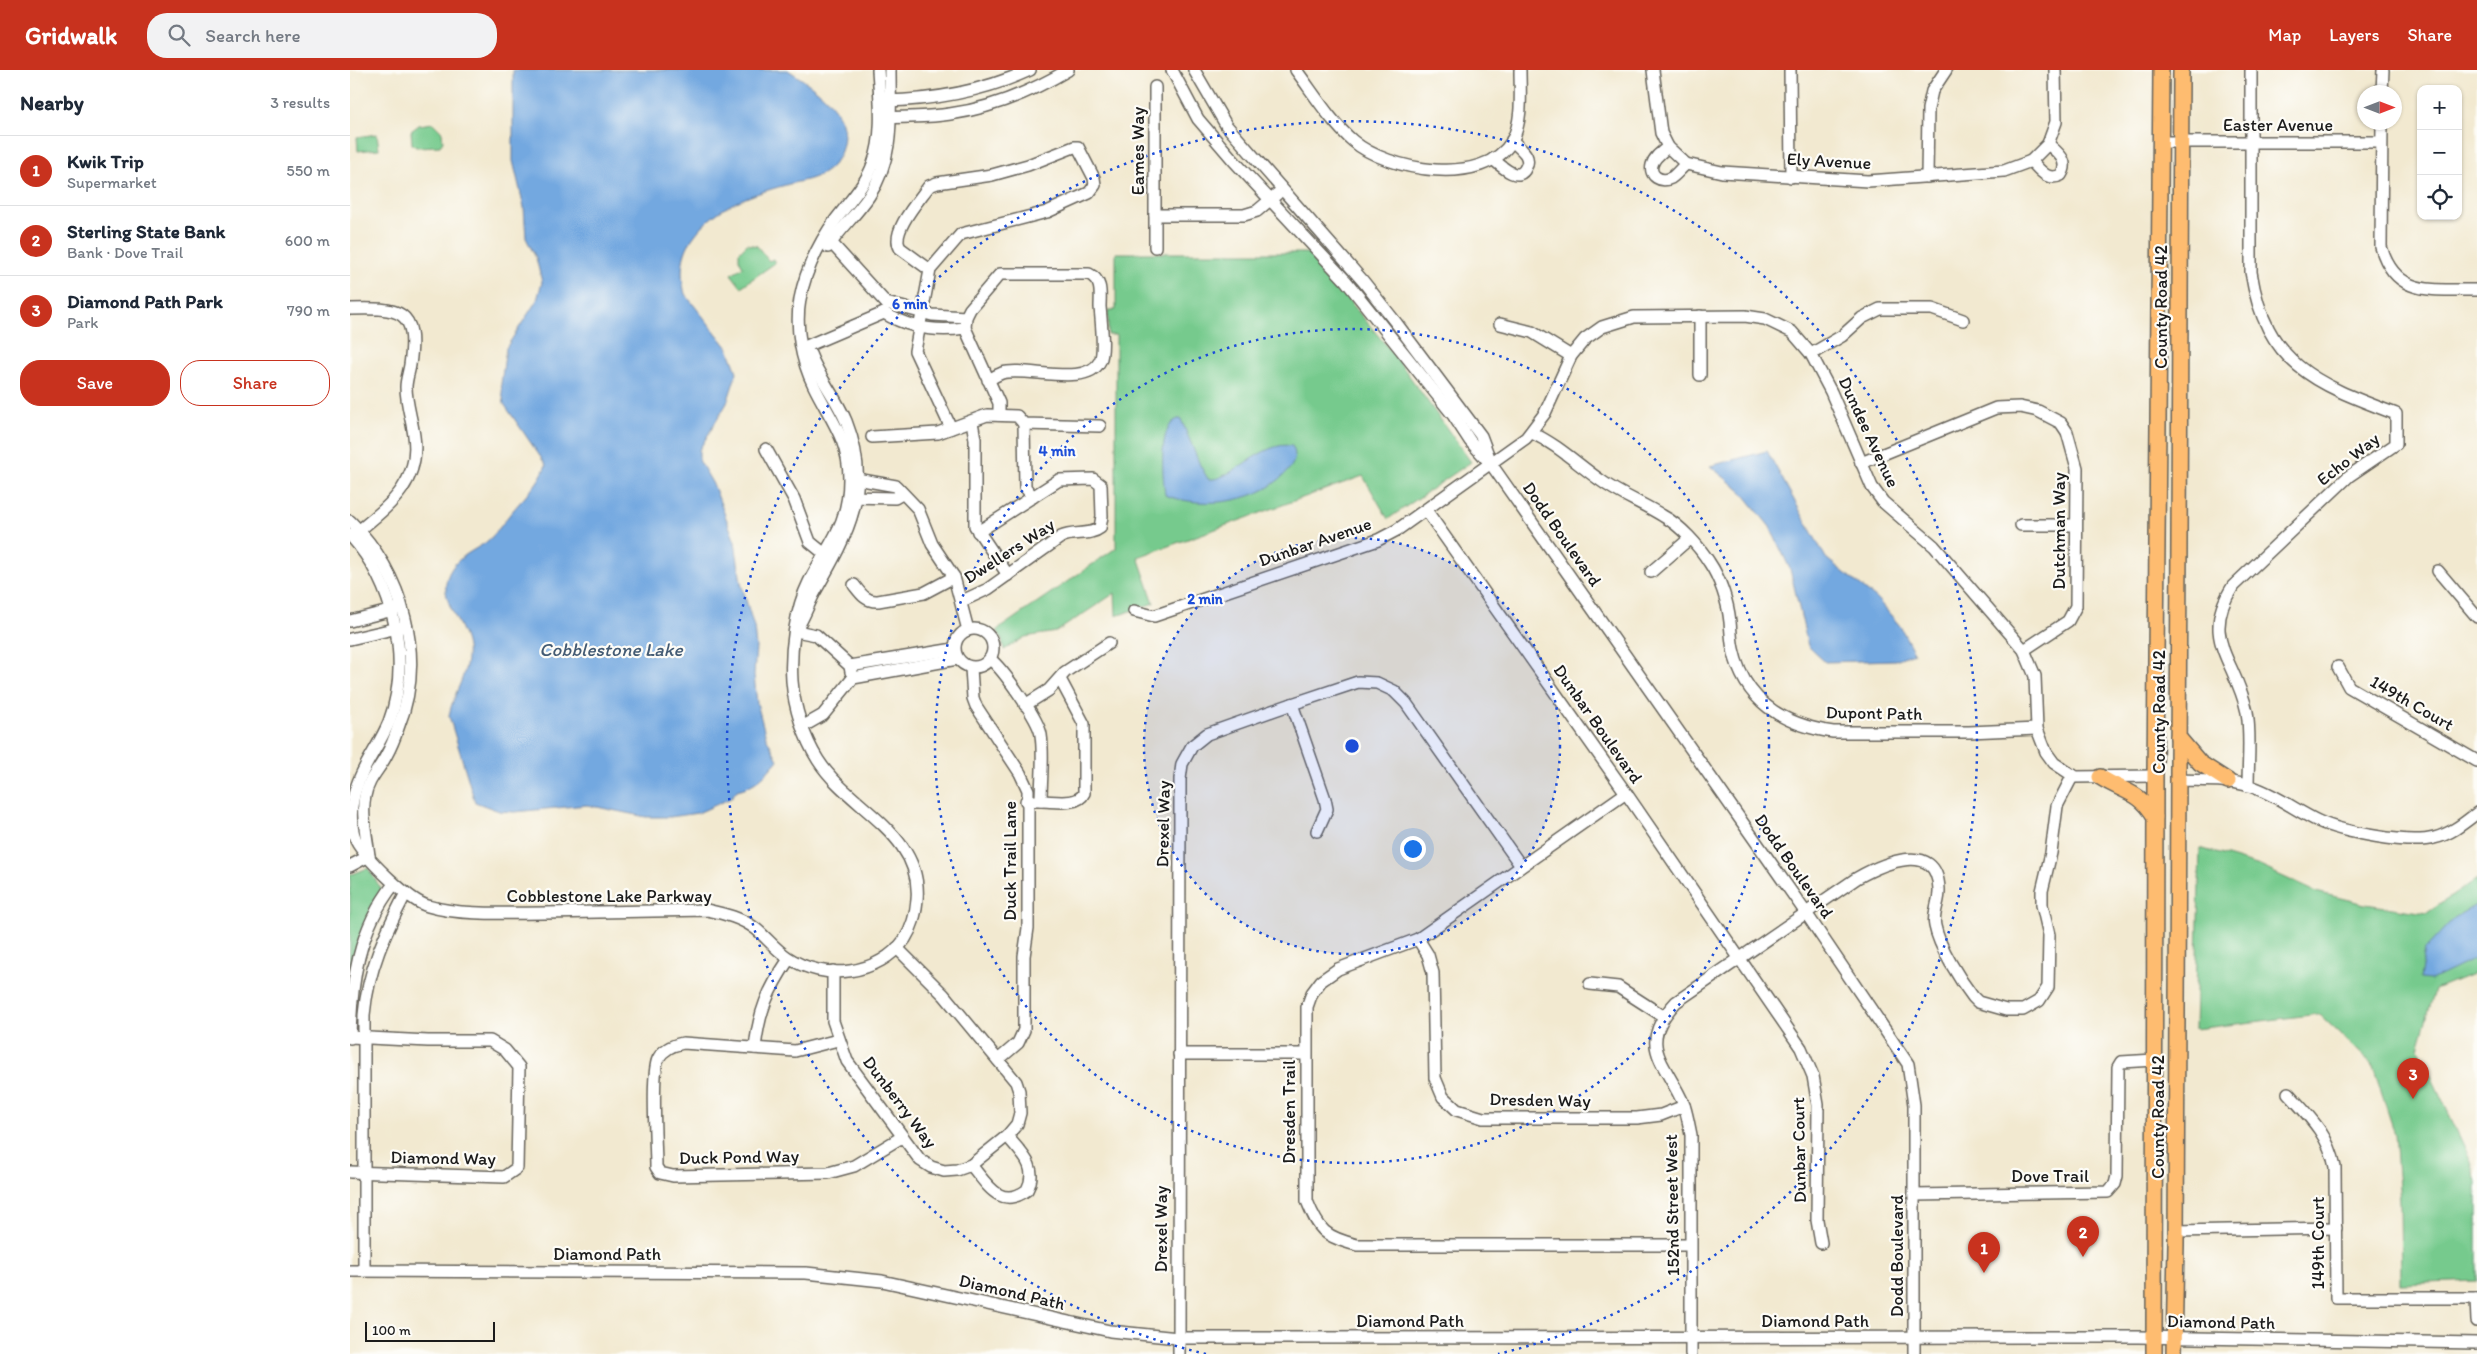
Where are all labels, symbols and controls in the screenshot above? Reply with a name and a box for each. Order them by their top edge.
search box [147,13,497,58]
text: Gridwalk [25,21,117,50]
icon: search [165,21,193,49]
text: Search here [205,24,301,47]
text: Map [2268,24,2301,46]
text: Layers [2329,24,2379,46]
text: Share [2407,24,2452,46]
north arrow [2357,85,2402,130]
map controls [2417,85,2462,220]
button: + [2417,85,2462,130]
text: Nearby [20,90,84,115]
text: 3 results [270,93,330,112]
street label: Eames Way [1127,106,1149,195]
street label: Easter Avenue [2223,114,2333,136]
button: − [2417,130,2462,175]
street label: Ely Avenue [1786,148,1872,174]
text: Kwik Trip [67,150,144,173]
text: 1 [32,161,40,180]
text: 550 m [286,161,330,180]
text: Supermarket [67,173,157,192]
button: locate [2417,175,2462,220]
text: Sterling State Bank [67,220,225,243]
text: 2 [32,231,40,250]
text: 600 m [285,231,330,250]
text: Bank · Dove Trail [67,243,183,262]
street label: County Road 42 [2150,245,2172,369]
text: Diamond Path Park [67,290,223,313]
text: 6 min [892,295,929,313]
text: 3 [32,301,40,320]
text: 790 m [287,301,330,320]
text: Park [67,313,98,332]
button: Save [20,360,170,406]
button: Share [180,360,330,406]
street label: Dundee Avenue [1834,373,1904,491]
street label: Echo Way [2312,427,2384,490]
text: 4 min [1039,442,1076,460]
street label: Dutchman Way [2048,472,2070,590]
street label: Dodd Boulevard [1518,477,1606,591]
street label: Dunbar Avenue [1256,512,1374,572]
street label: Dwellers Way [959,513,1059,589]
text: 2 min [1187,590,1224,608]
water label: Cobblestone Lake [539,638,684,661]
street label: County Road 42 [2148,650,2170,774]
street label: Dunbar Boulevard [1549,660,1647,788]
street label: 149th Court [2366,670,2458,736]
street label: Dupont Path [1826,701,1922,725]
centre of rings [1343,737,1361,755]
street label: Drexel Way [1151,780,1175,868]
street label: Duck Trail Lane [999,801,1021,921]
street label: Dodd Boulevard [1750,809,1838,923]
your location [1400,836,1426,862]
street label: Cobblestone Lake Parkway [506,885,712,907]
street label: Dunberry Way [858,1051,942,1153]
street label: County Road 42 [2147,1055,2169,1179]
pin: 3 [2397,1058,2429,1099]
street label: Dresden Trail [1278,1060,1300,1164]
street label: Dresden Way [1489,1088,1591,1112]
street label: Dunbar Court [1787,1097,1811,1203]
street label: 152nd Street West [1660,1134,1684,1276]
street label: Duck Pond Way [679,1145,800,1169]
street label: Diamond Way [390,1146,496,1170]
street label: Dove Trail [2011,1165,2089,1187]
street label: Drexel Way [1150,1185,1172,1273]
street label: Dodd Boulevard [1886,1194,1908,1317]
street label: 149th Court [2307,1196,2329,1290]
pin: 2 [2067,1216,2099,1257]
pin: 1 [1968,1232,2000,1273]
street label: Diamond Path [553,1243,661,1265]
street label: Diamond Path [957,1269,1067,1315]
street label: Diamond Path [1356,1310,1464,1332]
street label: Diamond Path [1761,1310,1869,1332]
street label: Diamond Path [2167,1310,2275,1334]
scale bar [365,1319,495,1342]
text: 100 m [372,1322,411,1339]

